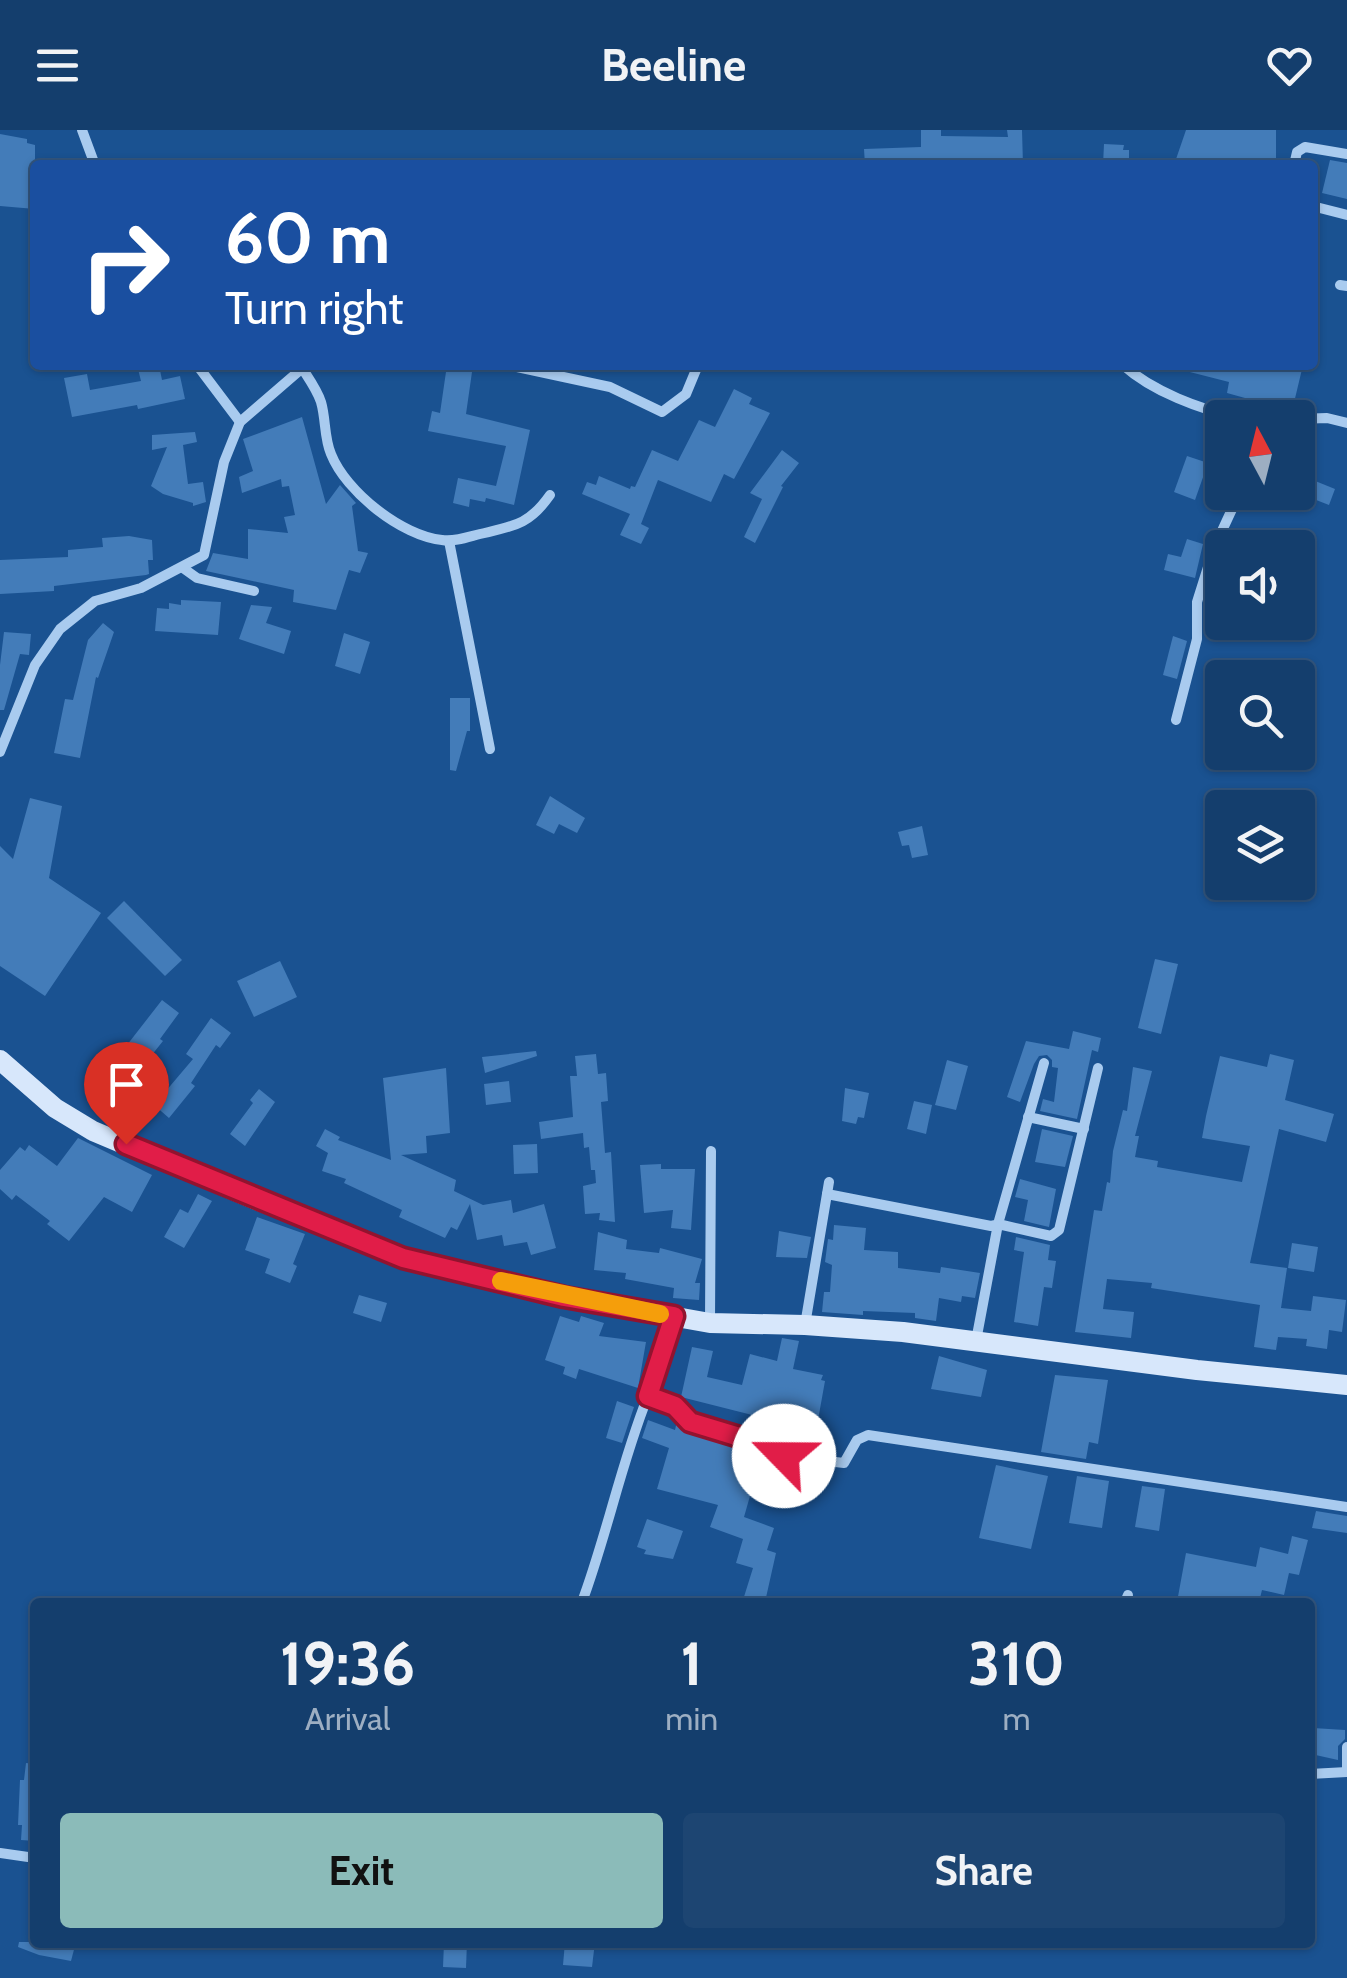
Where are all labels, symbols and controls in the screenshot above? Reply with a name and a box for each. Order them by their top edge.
icon: menu [30,38,85,93]
text: Beeline [601,38,746,92]
icon: heart [1262,38,1317,93]
text: 60 m [225,195,390,281]
icon: right [60,200,190,330]
text: Turn right [225,281,404,335]
north arrow [1205,400,1315,510]
map controls [1205,400,1315,900]
button: sound [1205,530,1315,640]
button: search [1205,660,1315,770]
button: layers [1205,790,1315,900]
pin [84,1042,169,1145]
icon: arrive [99,1057,154,1112]
position arrow [732,1404,836,1508]
text: 19:36 [280,1627,415,1700]
text: 1 [681,1627,703,1700]
text: 310 [968,1627,1065,1700]
text: Arrival [305,1699,390,1738]
text: min [665,1699,718,1738]
text: m [1002,1699,1031,1738]
button: Exit [60,1813,663,1928]
button: Share [683,1813,1285,1928]

